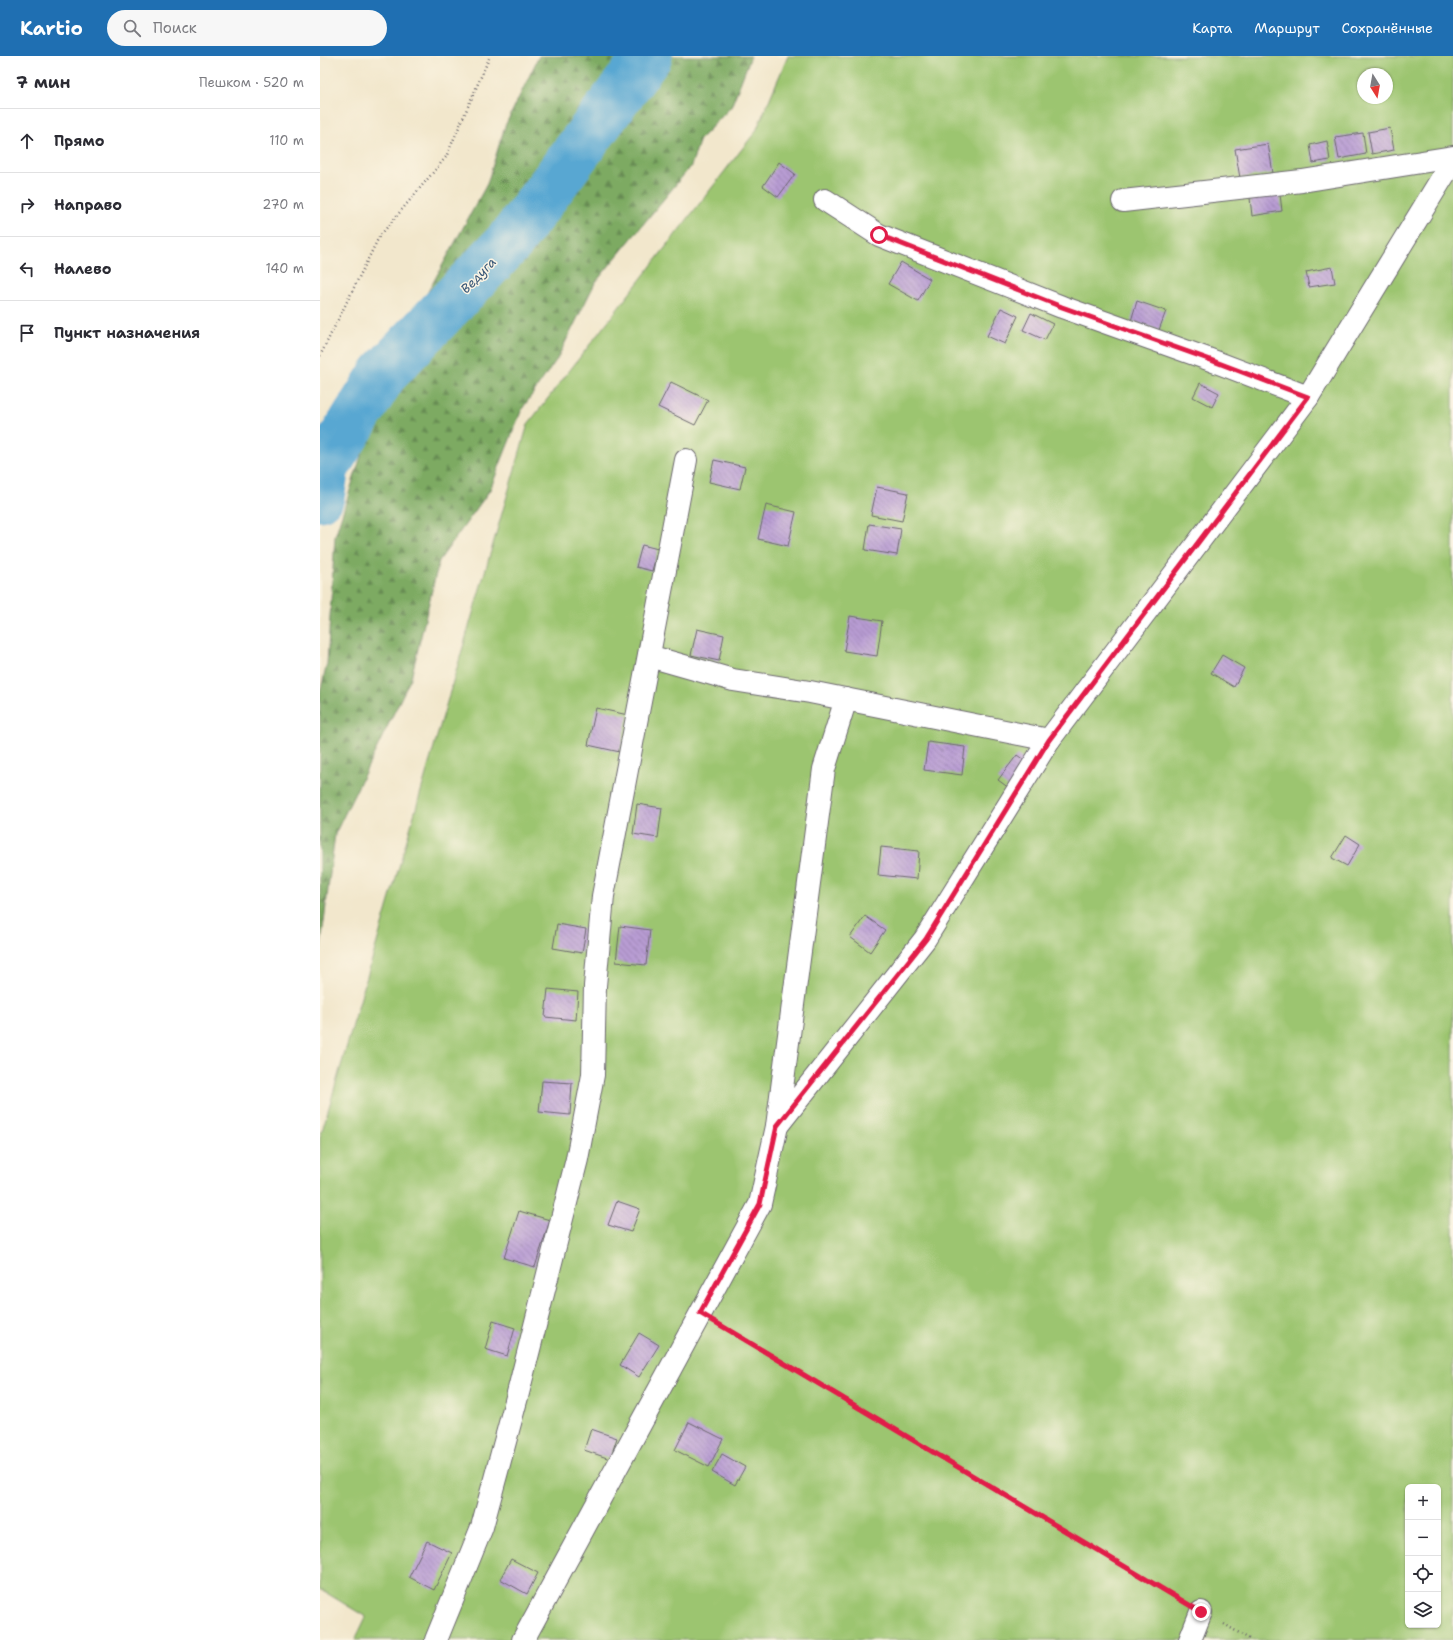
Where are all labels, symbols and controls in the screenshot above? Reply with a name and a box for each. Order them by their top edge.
search box [107,10,387,46]
text: Kartio [20,16,83,41]
icon: search [121,17,143,39]
text: Поиск [153,18,197,38]
text: Карта [1192,19,1232,37]
text: Маршрут [1254,19,1320,37]
text: Сохранённые [1342,19,1433,37]
north arrow [1357,68,1393,104]
text: 7 мин [16,71,71,93]
text: Пешком · 520 m [199,74,304,91]
icon: ahead [16,130,38,152]
text: Прямо [54,131,104,151]
text: 110 m [269,132,304,149]
icon: right [16,194,38,216]
text: Направо [54,195,122,215]
text: 270 m [262,196,304,213]
route start [870,226,888,244]
water label: Ведуга [457,254,500,297]
icon: left [16,258,38,280]
text: Налево [54,259,112,279]
text: 140 m [265,260,304,277]
icon: arrive [16,322,38,344]
text: Пункт назначения [54,323,200,343]
map controls [1405,1484,1441,1628]
button: + [1405,1484,1441,1520]
button: − [1405,1520,1441,1556]
button: locate [1405,1556,1441,1592]
button: layers [1405,1592,1441,1628]
route end [1192,1603,1210,1621]

